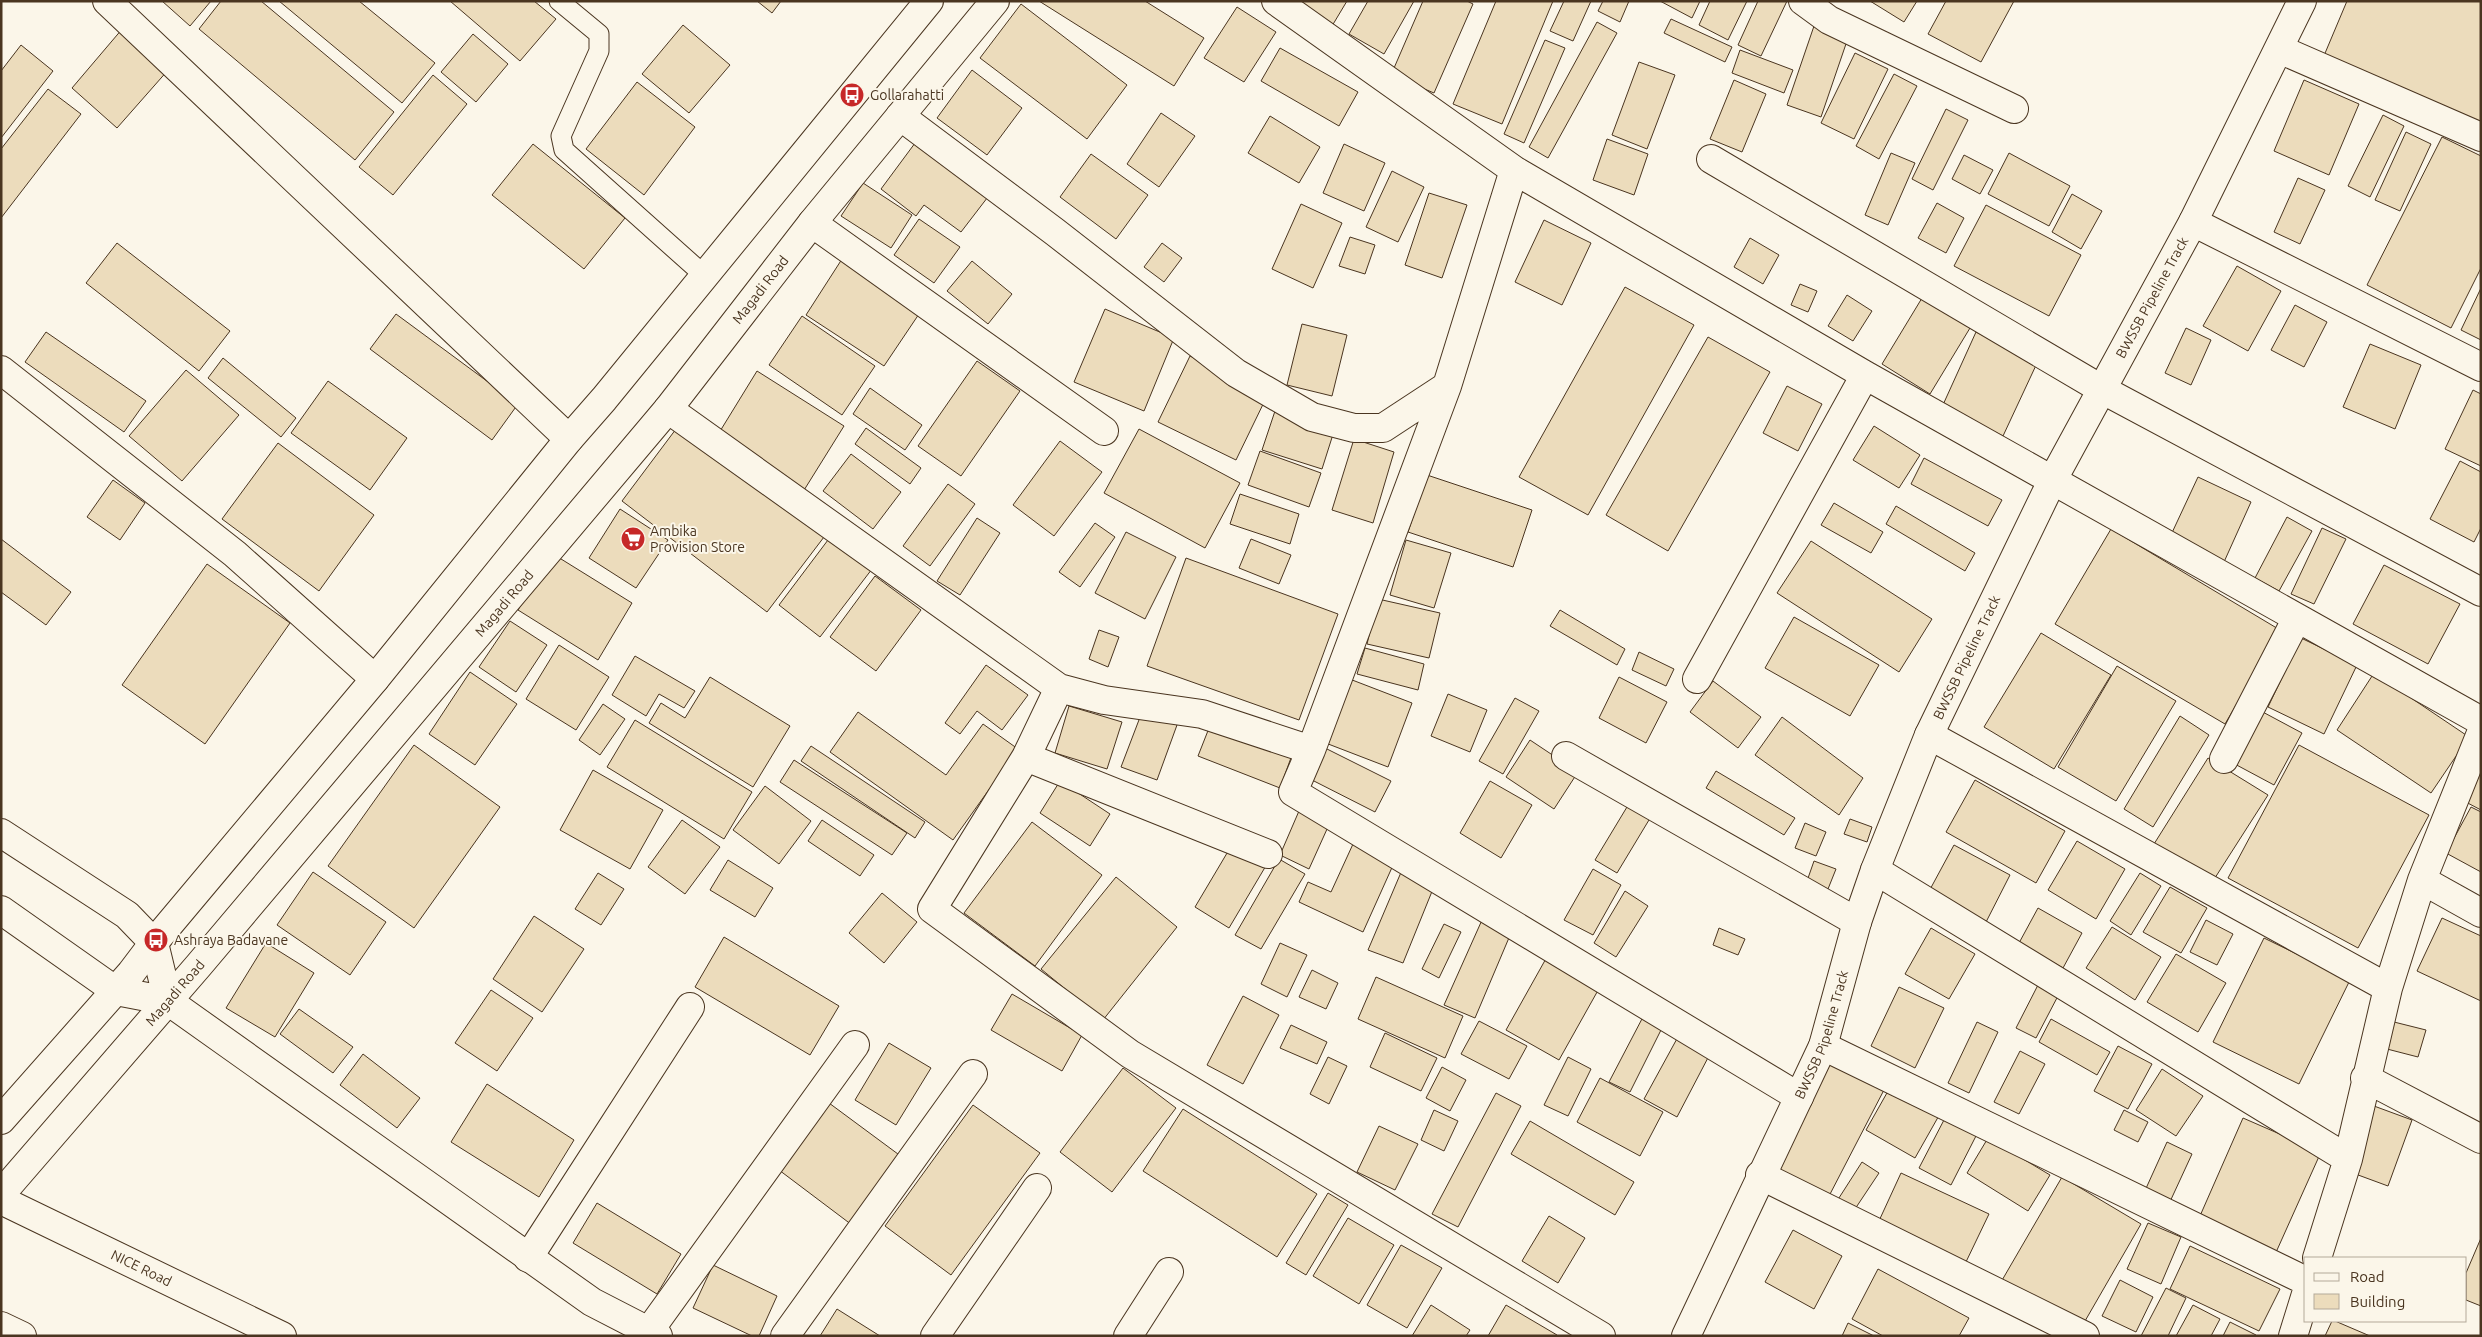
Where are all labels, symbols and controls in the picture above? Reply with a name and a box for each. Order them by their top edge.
bus stop icon: Gollarahatti [839,82,865,108]
place label: Gollarahatti [870,87,944,103]
street label: BWSSB Pipeline Track [2112,234,2191,361]
street label: Magadi Road [729,252,792,327]
place label: Ambika Provision Store [650,523,745,555]
supermarket icon: Ambika Provision Store [620,526,646,552]
street label: Magadi Road [472,567,537,640]
street label: BWSSB Pipeline Track [1930,593,2003,722]
bus stop icon: Ashraya Badavane [143,927,169,953]
place label: Ashraya Badavane [174,932,288,948]
street label: Magadi Road [142,957,208,1029]
street label: BWSSB Pipeline Track [1791,969,1851,1102]
street label: NICE Road [108,1246,174,1289]
legend [2304,1257,2467,1322]
text: Road [2350,1268,2385,1285]
text: Building [2350,1293,2405,1310]

